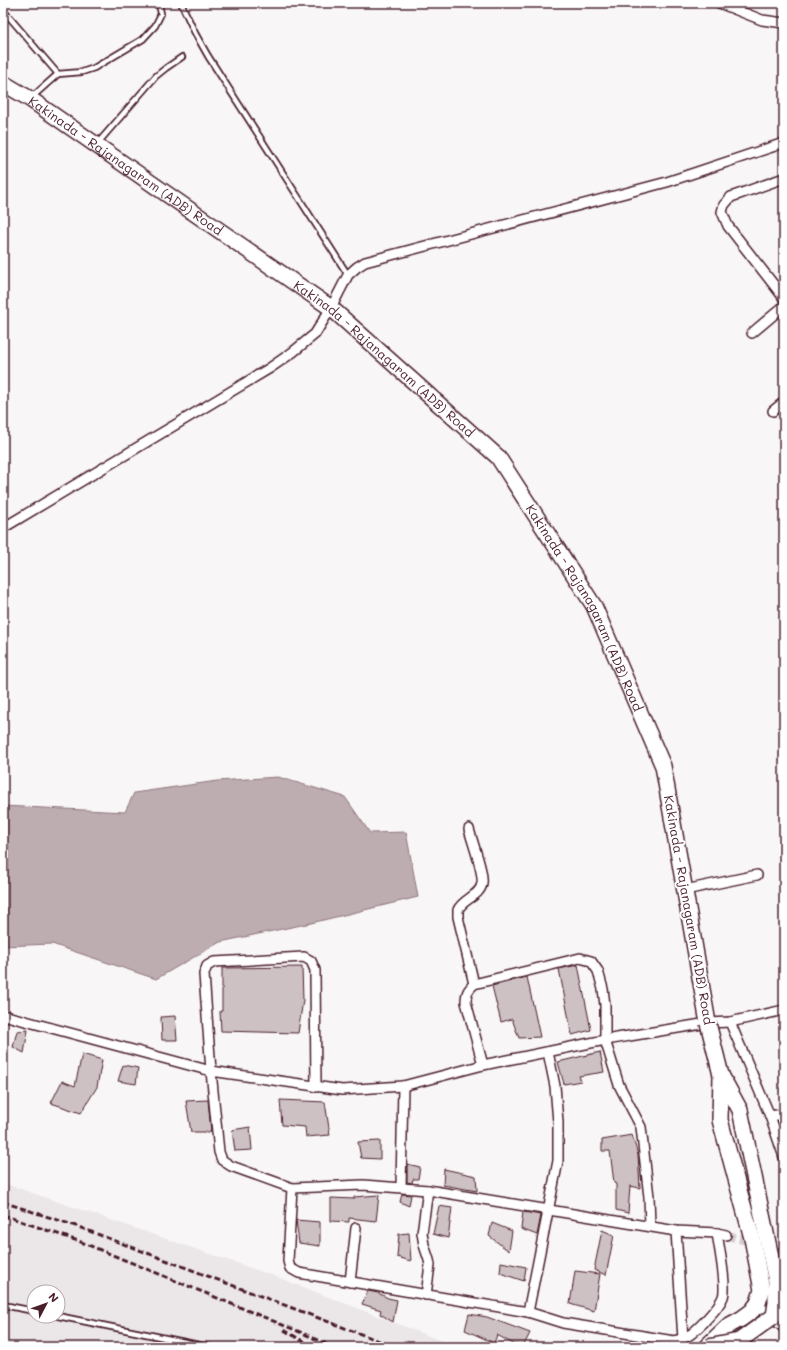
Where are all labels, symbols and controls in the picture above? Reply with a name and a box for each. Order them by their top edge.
street label: Kakinada - Rajanagaram (ADB) Road [26,92,227,239]
street label: Kakinada - Rajanagaram (ADB) Road [291,276,479,440]
street label: Kakinada - Rajanagaram (ADB) Road [523,501,647,713]
street label: Kakinada - Rajanagaram (ADB) Road [661,794,718,1026]
north arrow [26,1284,66,1324]
text: N [46,1289,62,1305]

